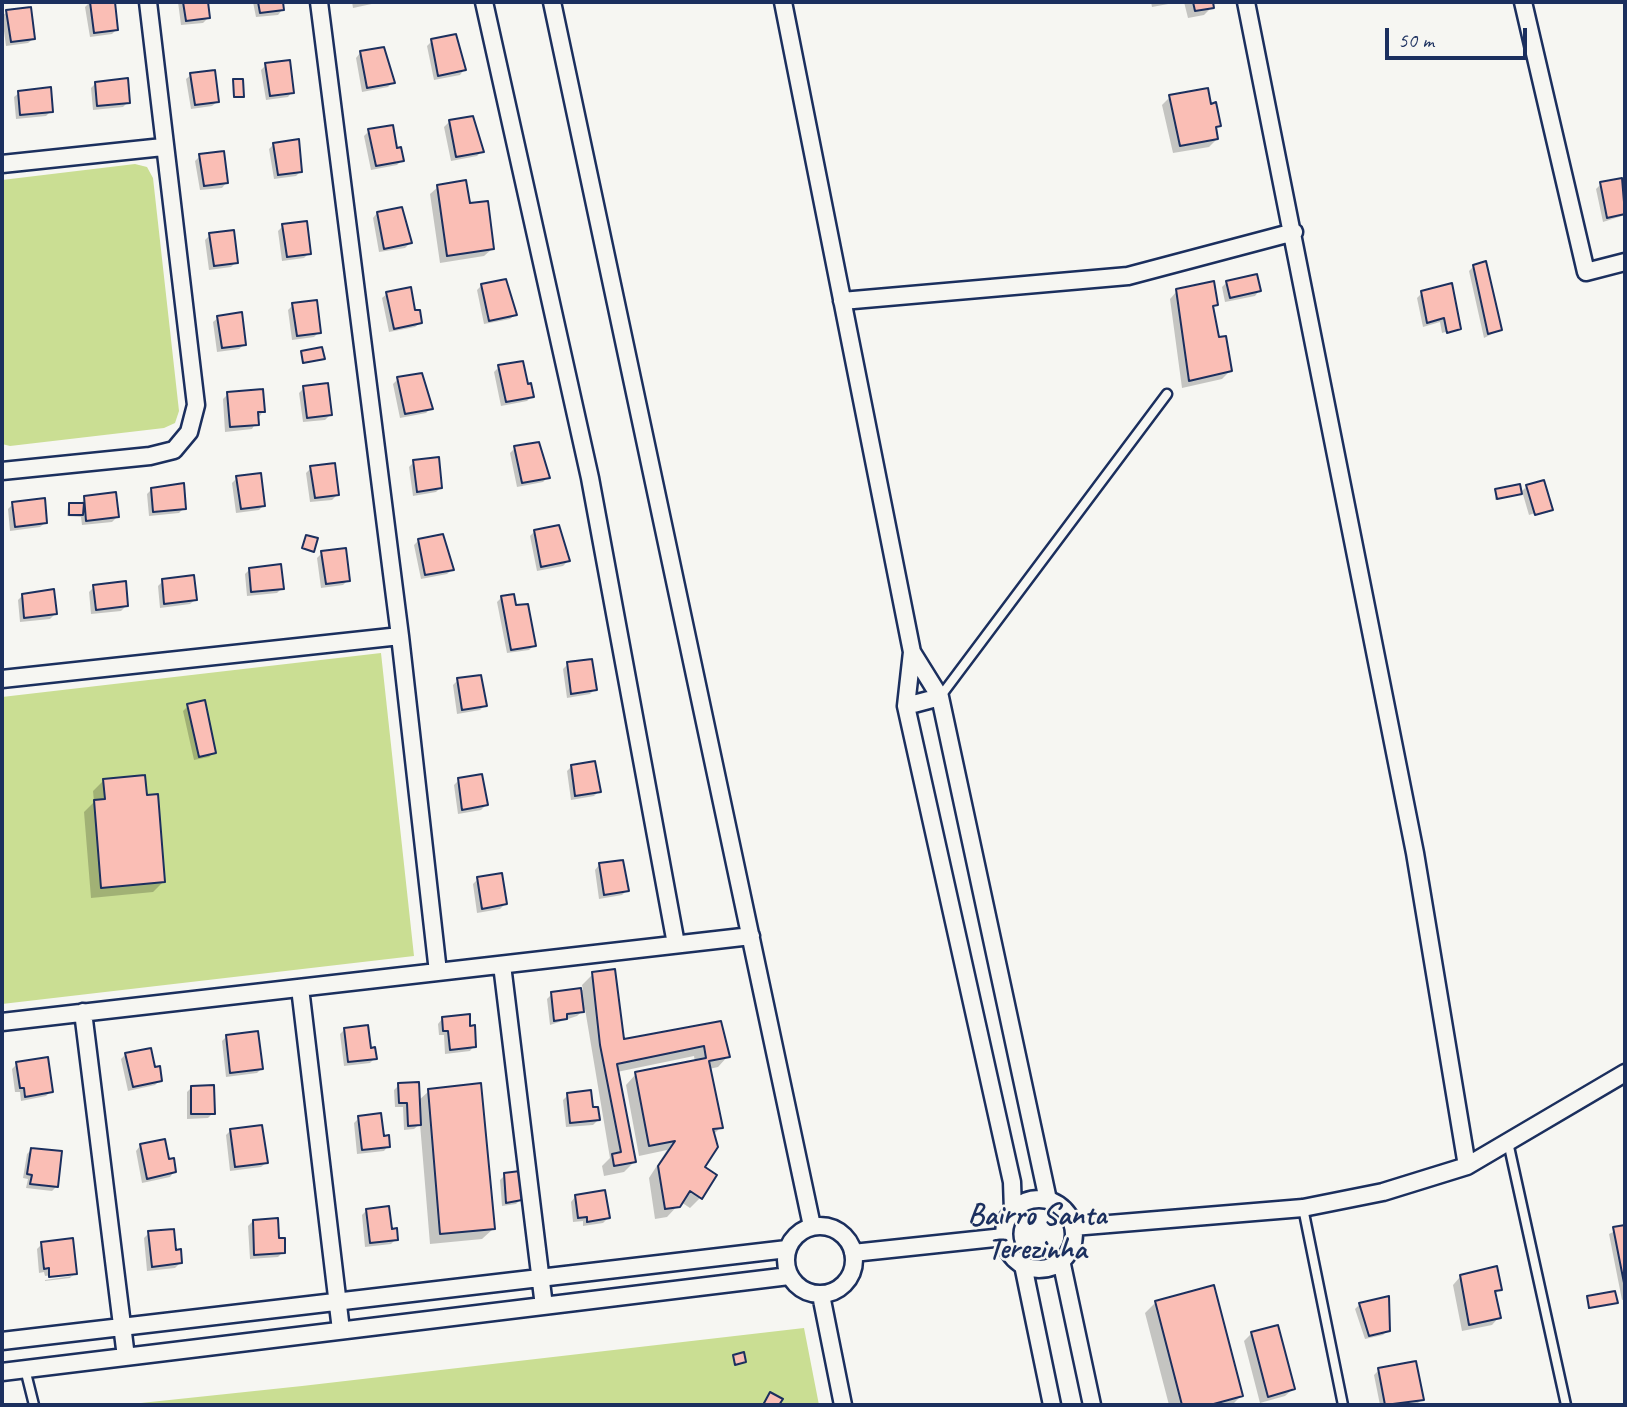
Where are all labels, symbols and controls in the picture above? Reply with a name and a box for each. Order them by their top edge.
scale bar [1389,14,1531,58]
text: 50 m [1398,27,1434,53]
district label: Bairro Santa Terezinha [968,1198,1106,1268]

